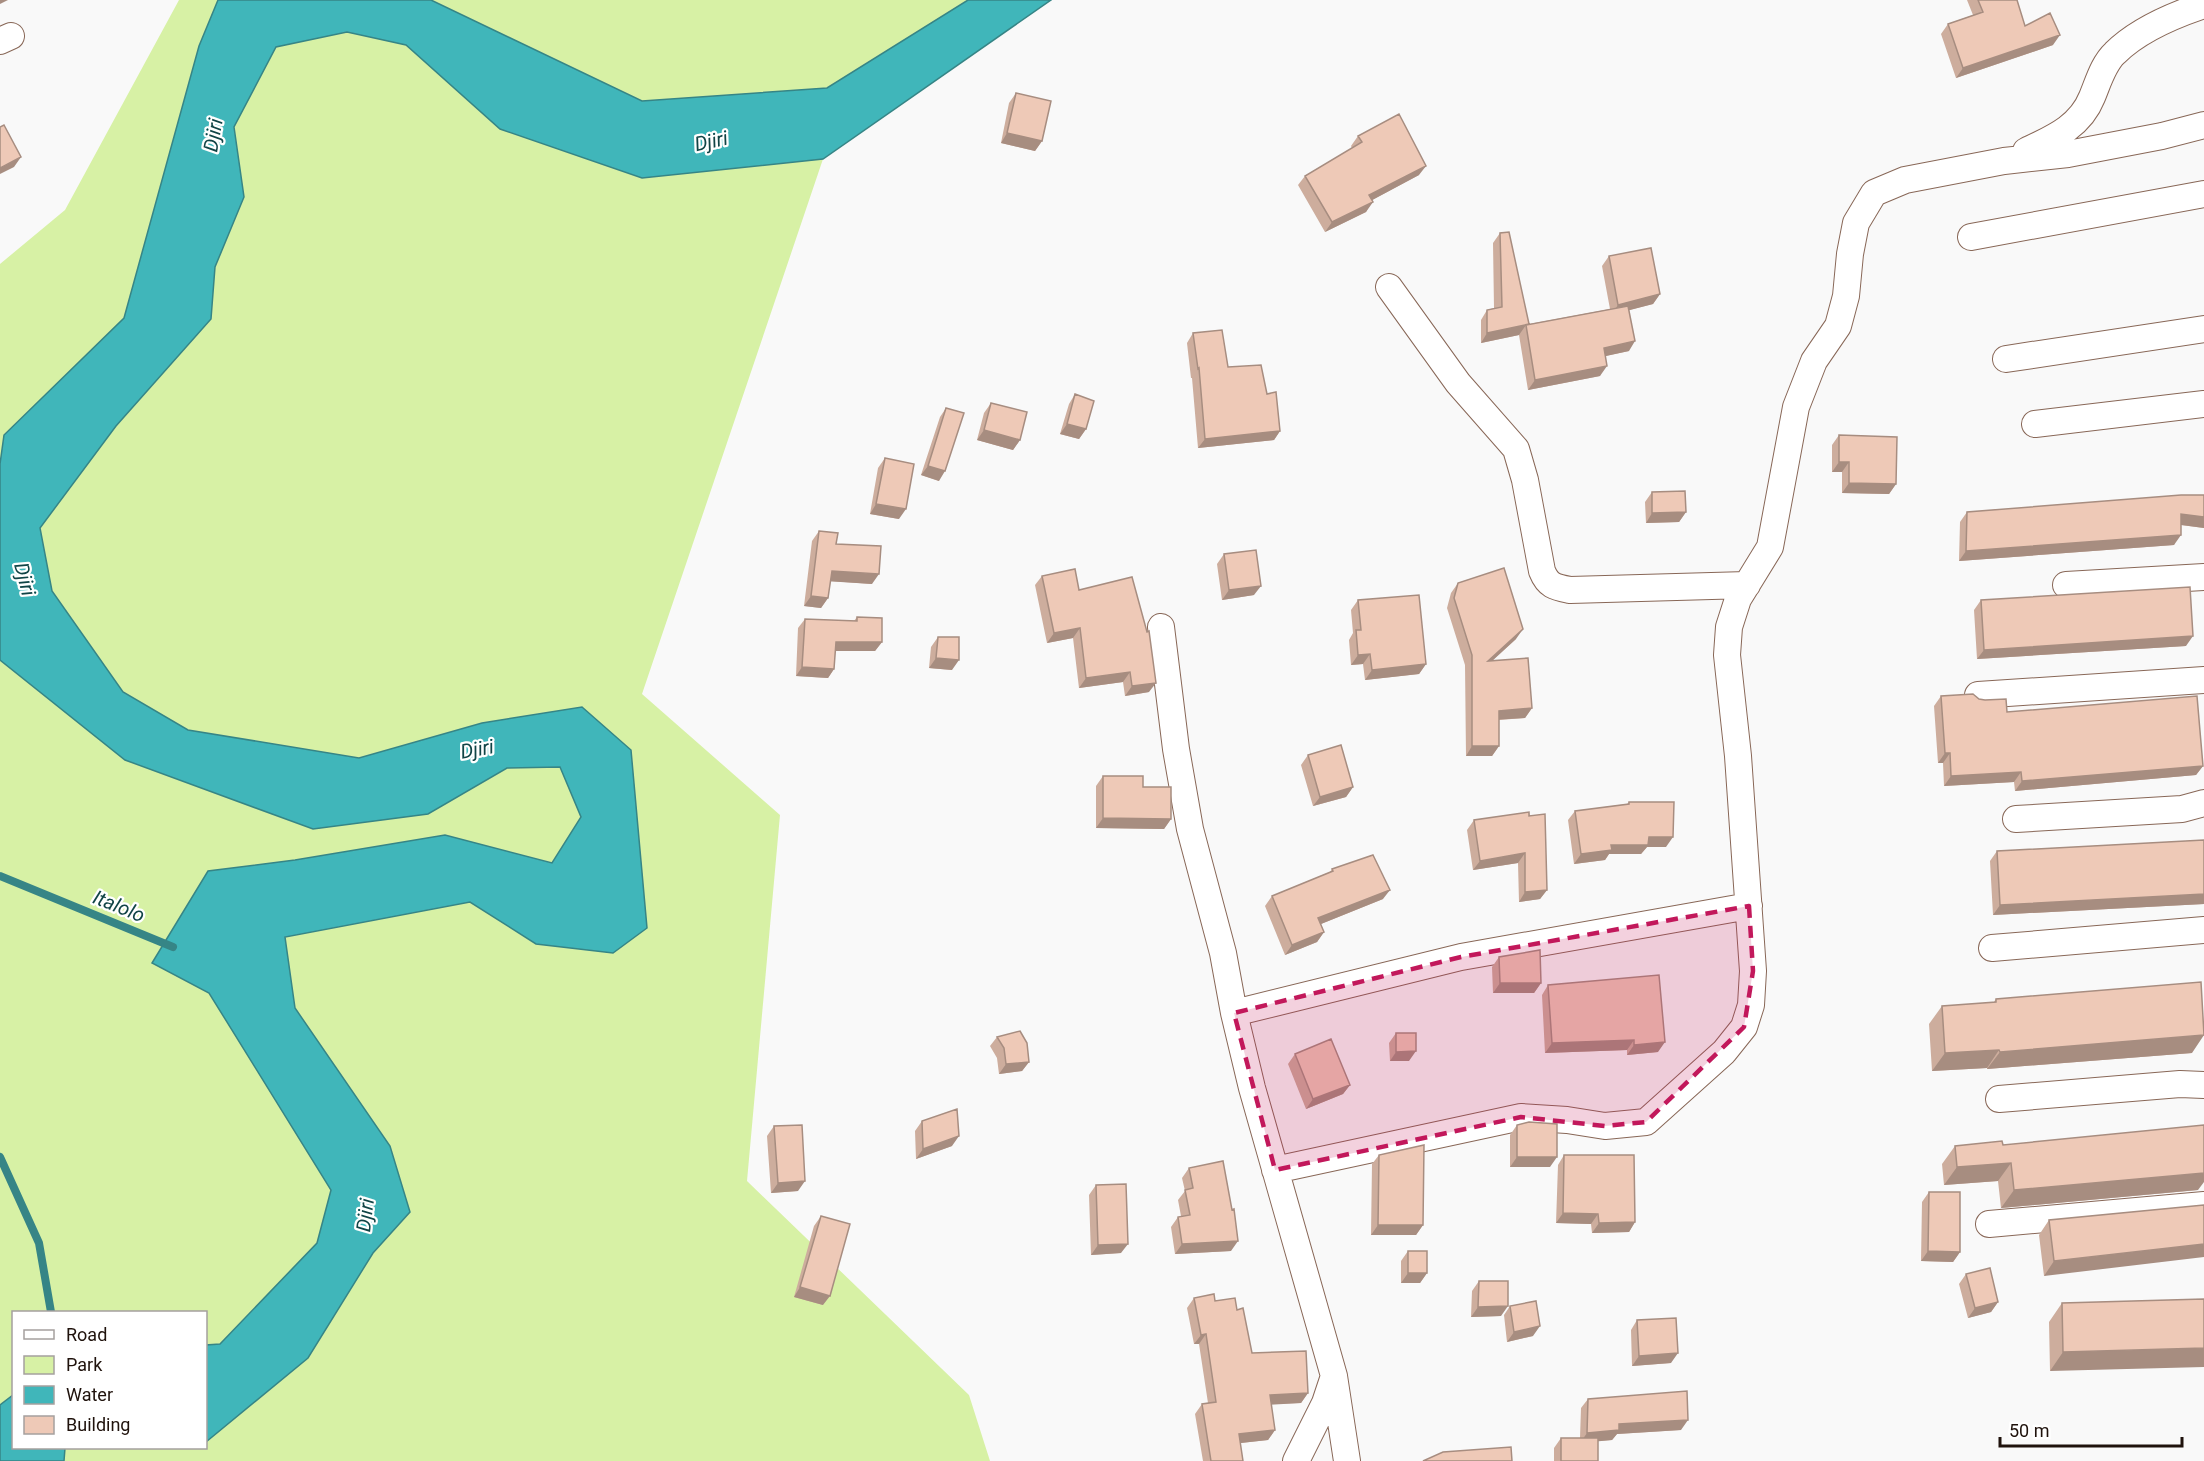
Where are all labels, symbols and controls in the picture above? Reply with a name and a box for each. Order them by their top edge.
water label: Djiri [198,116,228,154]
water label: Djiri [692,126,730,156]
water label: Djiri [9,560,41,598]
water label: Djiri [458,734,496,764]
water label: Italolo [90,885,148,927]
water label: Djiri [351,1197,379,1233]
legend [12,1311,207,1449]
text: Road [66,1324,107,1345]
text: Park [66,1354,103,1375]
text: Water [66,1384,113,1405]
scale bar [2000,1410,2182,1448]
text: Building [66,1414,130,1435]
text: 50 m [2009,1420,2049,1441]

